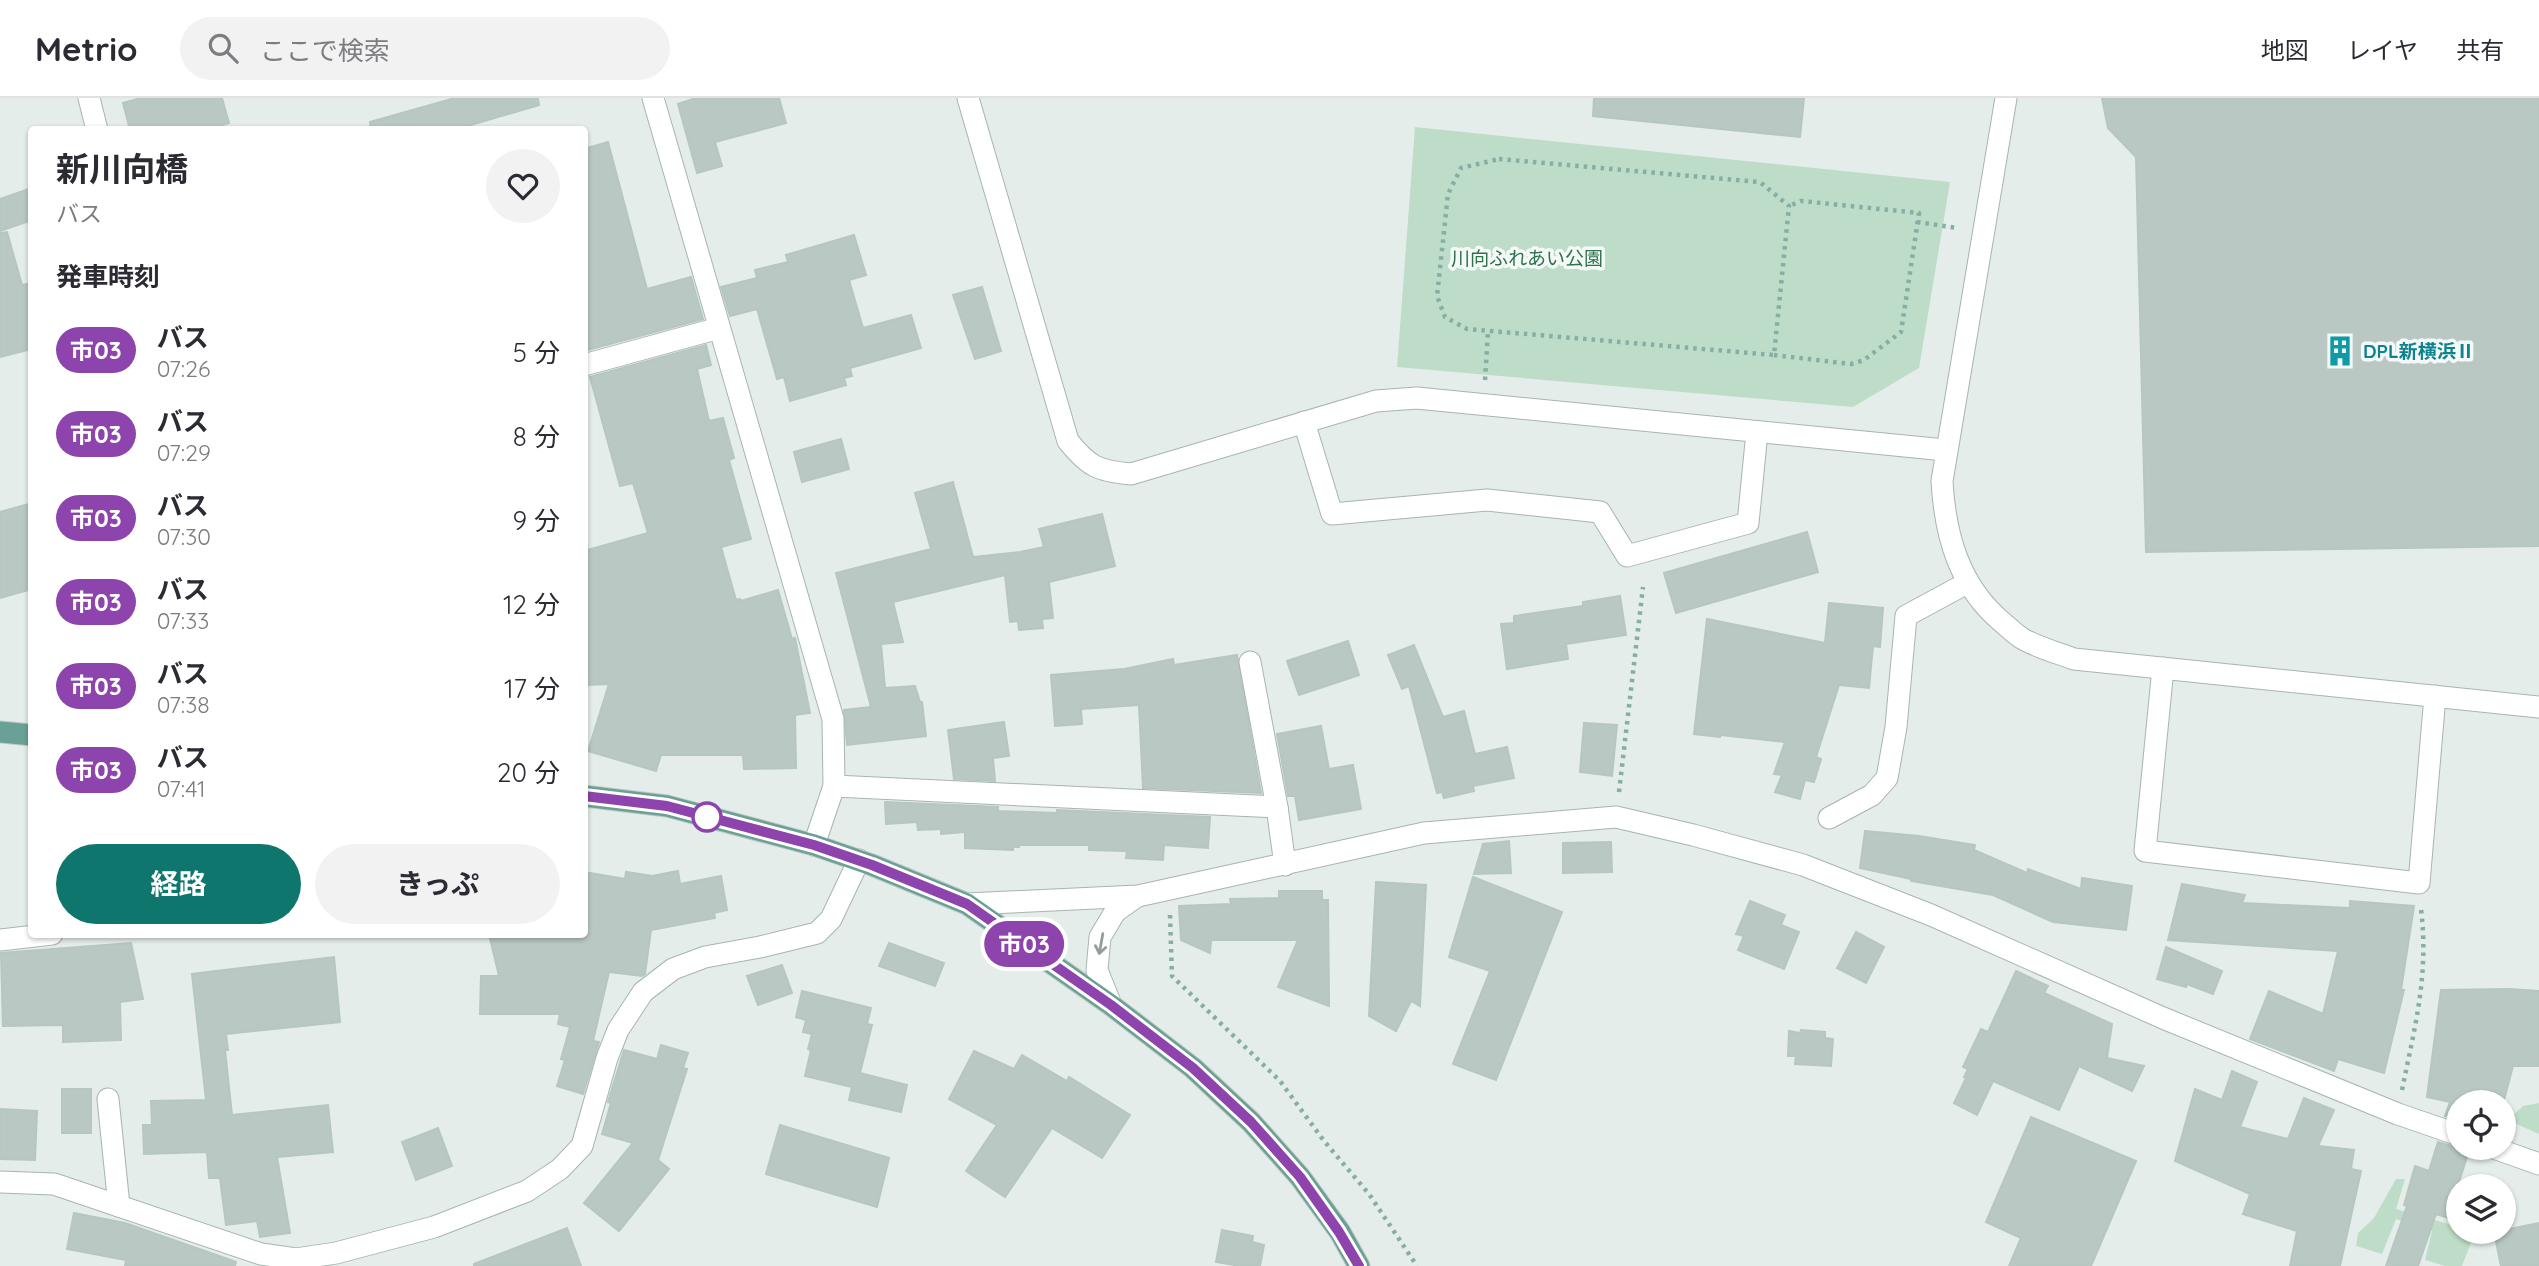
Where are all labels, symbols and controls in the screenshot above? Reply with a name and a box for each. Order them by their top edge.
search box [180,17,670,80]
text: Metrio [35,28,138,69]
icon: search [204,29,242,67]
text: ここで検索 [260,34,390,67]
text: 地図 [2261,35,2309,65]
text: レイヤ [2347,35,2418,65]
text: 共有 [2456,35,2504,65]
text: 新川向橋 [56,148,188,189]
button: heart [486,149,560,223]
text: バス [56,199,102,228]
park label: 川向ふれあい公園 [1451,246,1603,270]
text: 発車時刻 [56,260,160,293]
text: バス [157,321,209,354]
building icon: DPL新横浜Ⅱ [2323,334,2357,368]
text: 市03 [70,335,122,365]
text: 5 分 [513,336,560,369]
place label: DPL新横浜Ⅱ [2363,339,2475,363]
text: 07:26 [157,354,210,383]
text: バス [157,405,209,438]
text: 市03 [70,419,122,449]
text: 8 分 [513,420,560,453]
text: 07:29 [157,438,211,467]
text: バス [157,489,209,522]
text: 市03 [70,503,122,533]
text: 9 分 [512,504,560,537]
text: 07:30 [157,522,211,551]
text: バス [157,573,209,606]
text: 市03 [70,587,122,617]
text: 12 分 [503,588,560,621]
text: 07:33 [157,606,209,635]
text: バス [157,657,209,690]
text: 市03 [70,671,122,701]
text: 17 分 [504,672,560,705]
text: 07:38 [157,690,210,719]
text: バス [157,741,209,774]
text: 市03 [70,755,122,785]
text: 20 分 [497,756,560,789]
text: 07:41 [157,774,206,803]
unlabelled marker [692,802,722,832]
button: 経路 [56,844,301,924]
button: きっぷ [315,844,560,924]
line badge: 市03 [984,921,1064,967]
text: 市03 [998,929,1050,959]
one-way arrow [1093,932,1107,955]
map controls [2446,1090,2516,1244]
button: locate [2446,1090,2516,1160]
button: layers [2446,1174,2516,1244]

